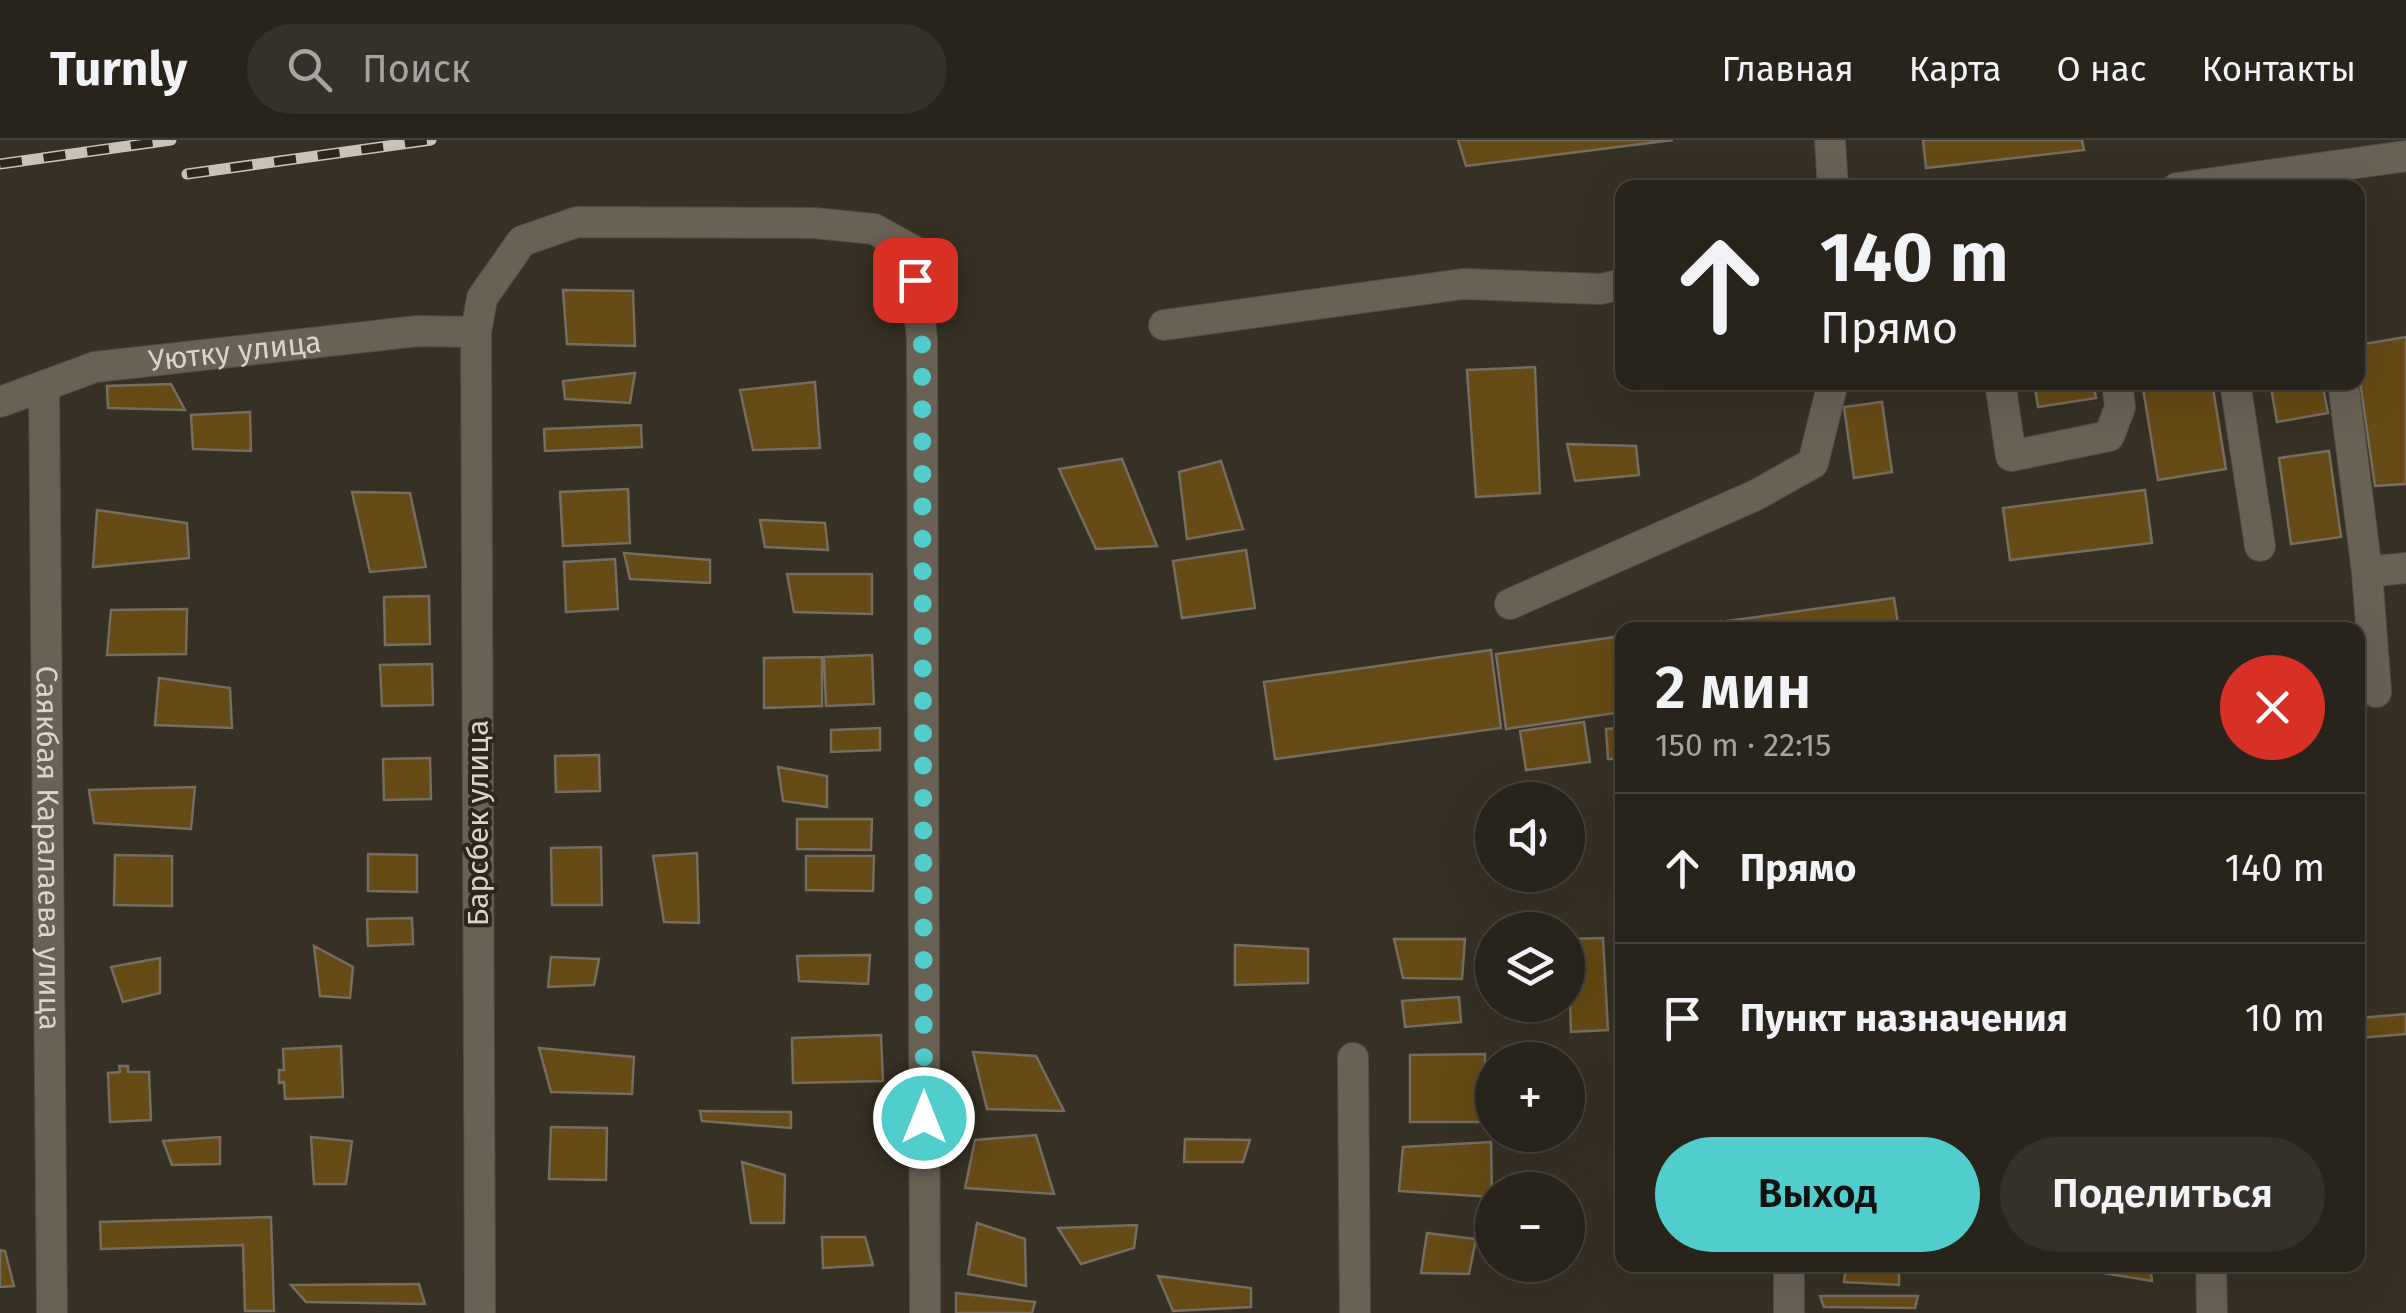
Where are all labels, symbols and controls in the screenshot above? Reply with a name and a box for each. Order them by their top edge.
search box [247,24,947,114]
text: Turnly [50,40,187,98]
icon: search [282,42,337,97]
text: Поиск [362,46,471,92]
text: Главная [1722,48,1854,90]
text: Карта [1909,48,2002,90]
text: О нас [2057,48,2147,90]
text: Контакты [2202,48,2356,90]
text: 140 m [1820,216,2009,300]
icon: ahead [1655,220,1785,350]
pin [873,238,958,323]
icon: arrive [888,253,943,308]
text: Прямо [1820,301,1958,355]
street label: Уютку улица [147,324,323,379]
text: 2 мин [1655,652,1811,724]
button: close [2220,655,2325,760]
street label: Саякбая Каралаева улица [28,665,68,1031]
street label: Барсбек улица [460,720,496,926]
text: 150 m · 22:15 [1655,726,1831,764]
map controls [1475,782,1585,1282]
button: sound [1475,782,1585,892]
icon: ahead [1655,841,1710,896]
text: Прямо [1740,845,1856,891]
text: 140 m [2224,845,2325,891]
button: layers [1475,912,1585,1022]
icon: arrive [1655,991,1710,1046]
text: Пункт назначения [1740,995,2068,1041]
text: 10 m [2245,995,2325,1041]
button: + [1475,1042,1585,1152]
position arrow [872,1066,976,1170]
button: Выход [1655,1137,1980,1252]
button: Поделиться [2000,1137,2325,1252]
button: − [1475,1172,1585,1282]

